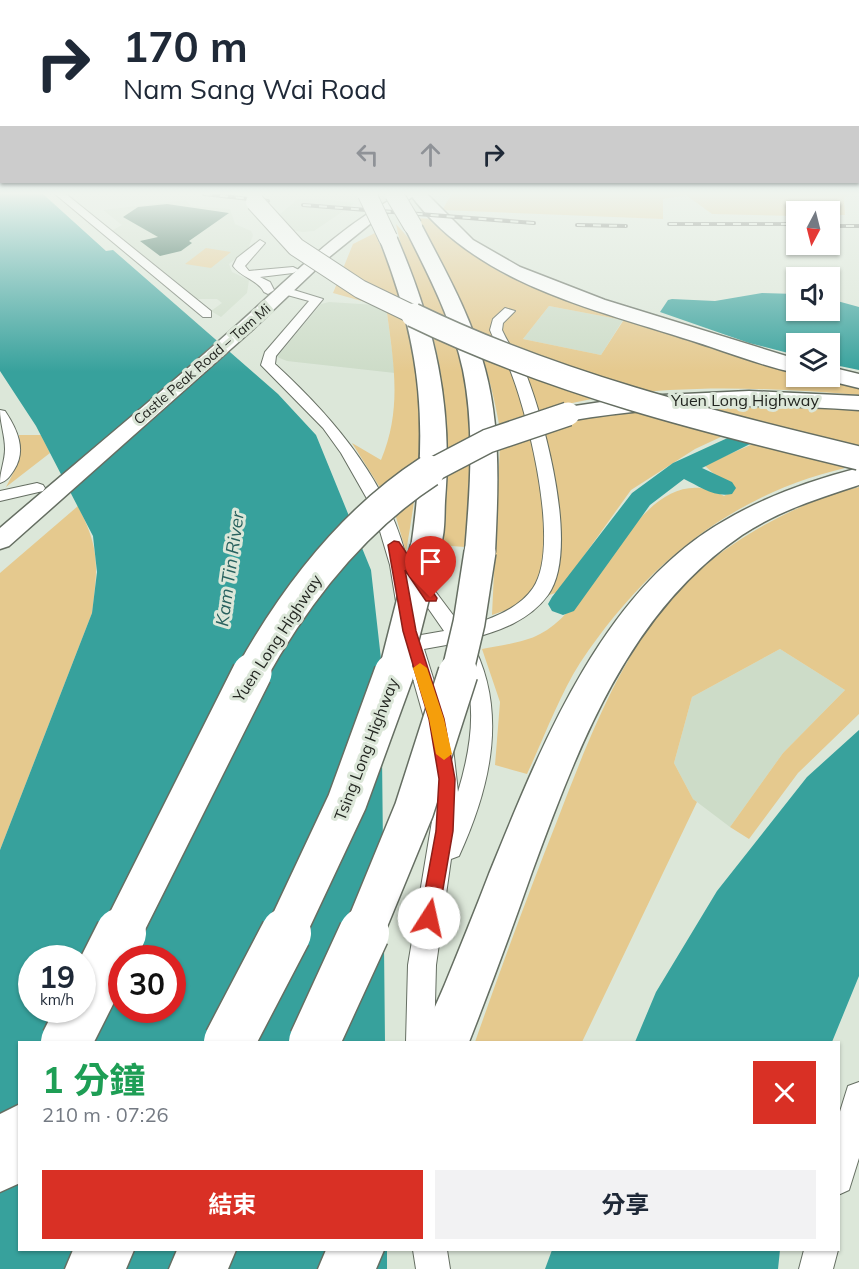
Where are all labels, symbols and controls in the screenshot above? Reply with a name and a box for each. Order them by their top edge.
text: 170 m [123,20,248,73]
icon: right [24,24,102,102]
text: Nam Sang Wai Road [123,72,387,106]
icon: left [351,138,384,171]
icon: ahead [414,138,447,171]
icon: right [477,138,510,171]
north arrow [786,201,840,255]
map controls [786,201,840,387]
button: sound [786,267,840,321]
street label: Castle Peak Road – Tam Mi [130,300,274,428]
button: layers [786,333,840,387]
street label: Yuen Long Highway [670,390,819,410]
water label: Kam Tin River [210,509,249,628]
pin [405,536,456,598]
icon: arrive [414,545,447,578]
street label: Yuen Long Highway [228,570,326,706]
street label: Tsing Long Highway [330,674,403,823]
position arrow [397,886,461,950]
speed limit sign: 30 [108,945,186,1023]
text: 19 [39,958,75,996]
text: km/h [40,990,74,1009]
text: 1 分鐘 [42,1057,145,1102]
button: close [753,1061,816,1124]
text: 210 m · 07:26 [42,1102,168,1127]
button: 結束 [42,1170,423,1239]
button: 分享 [435,1170,816,1239]

